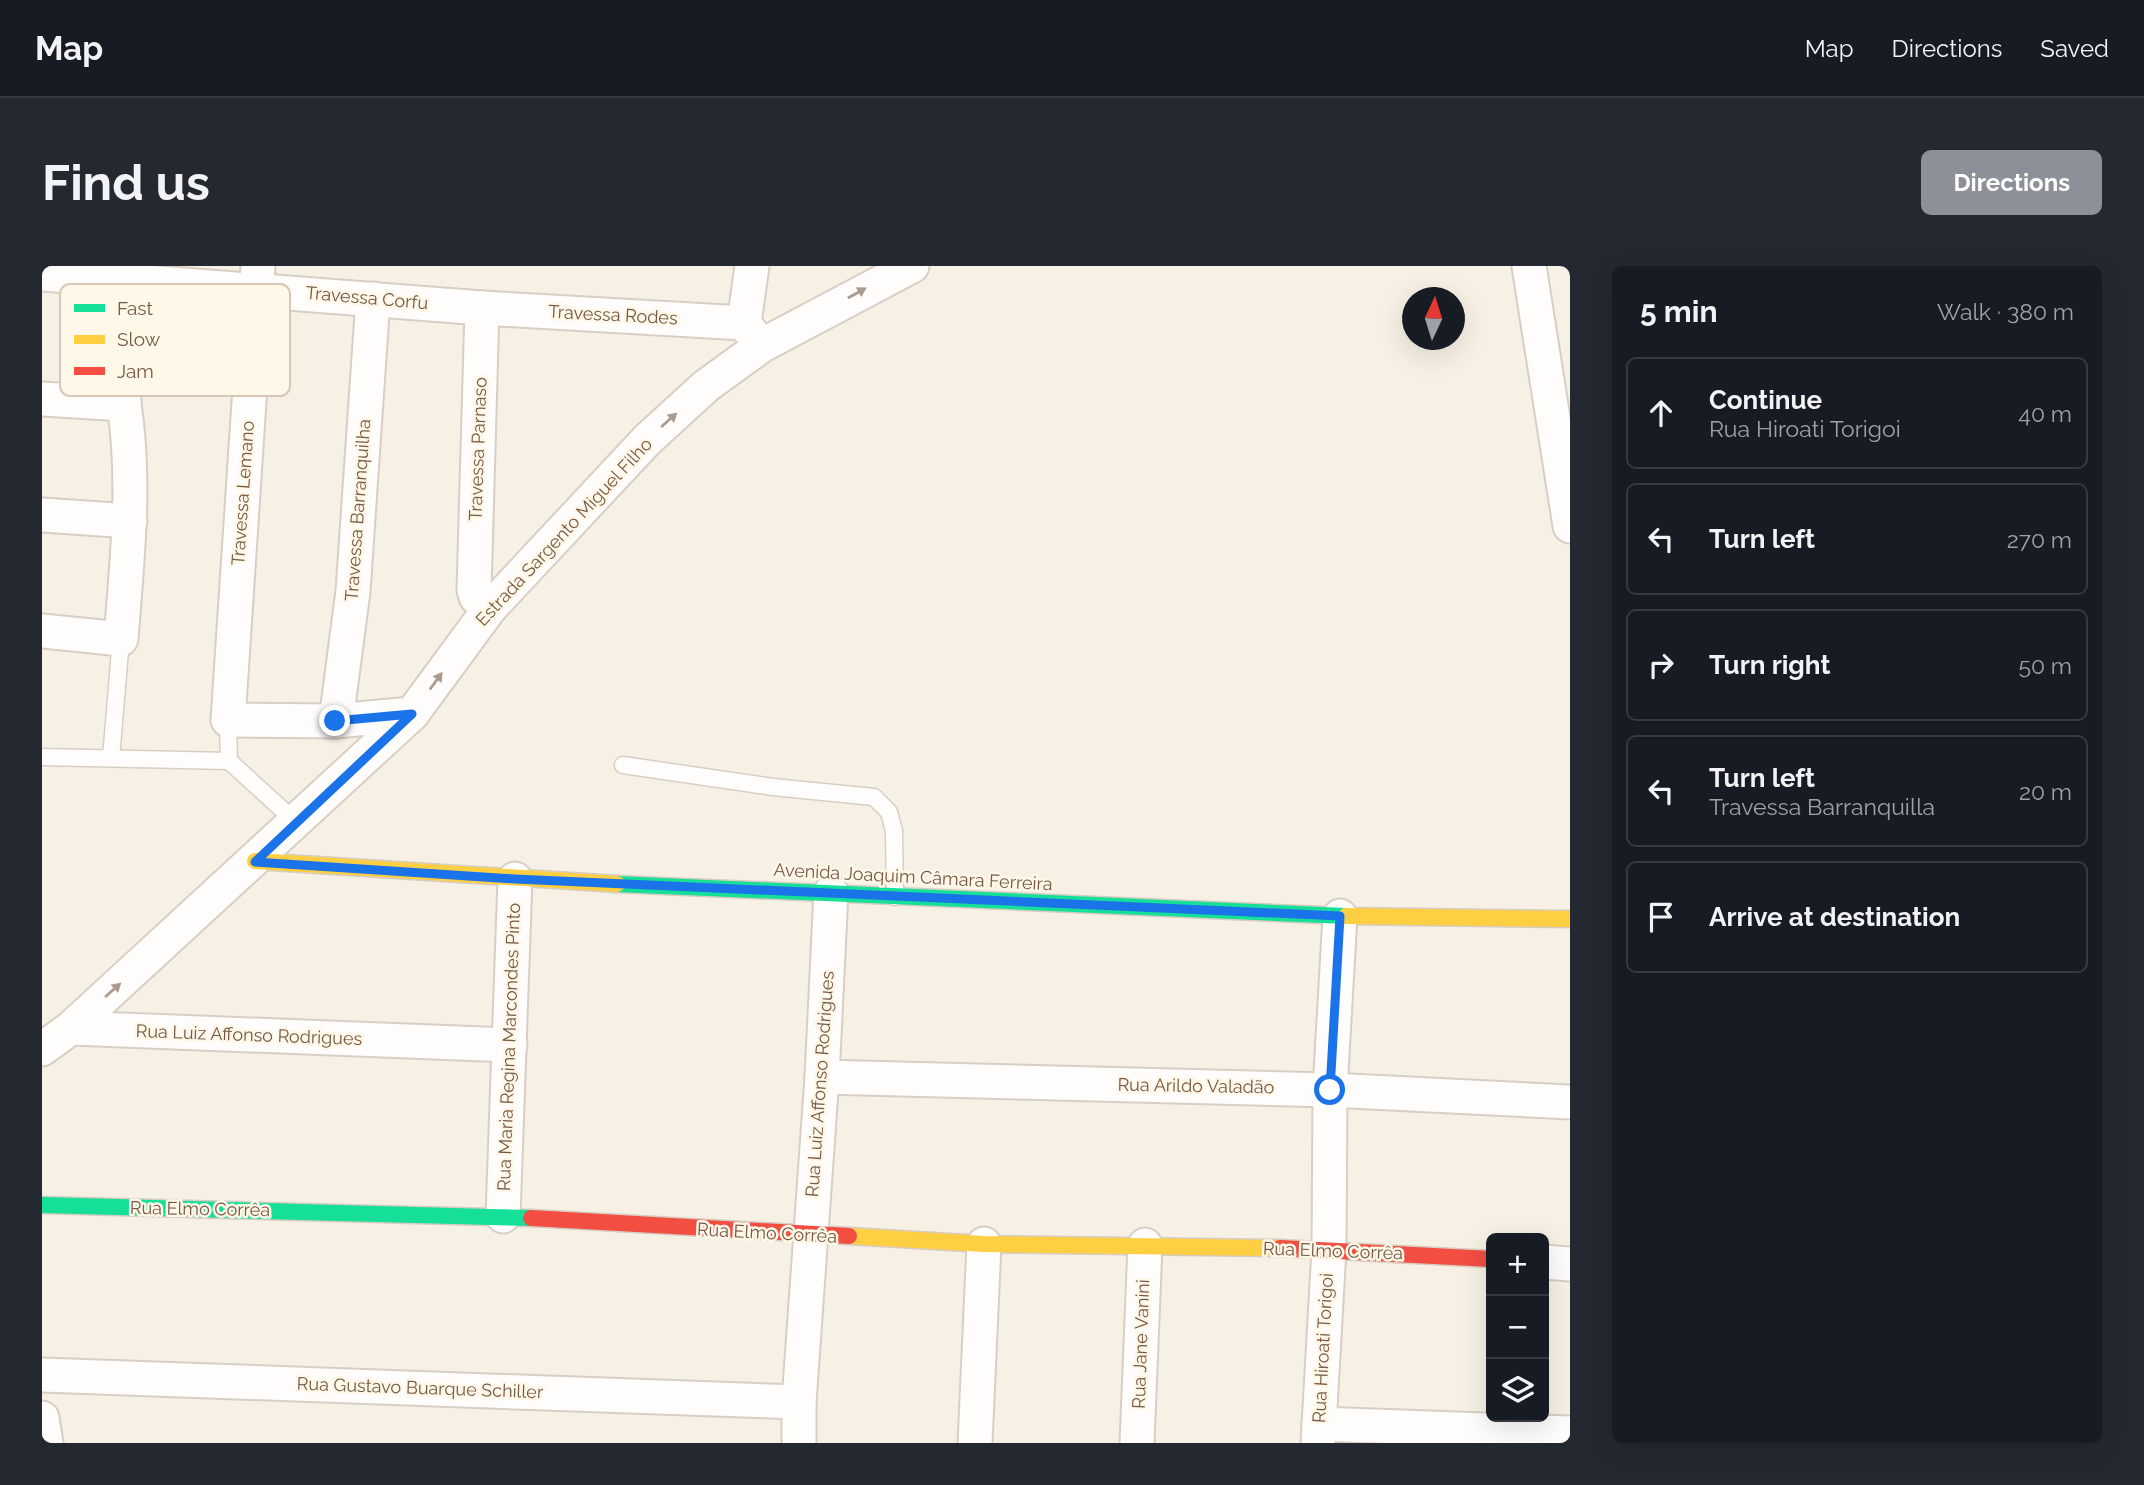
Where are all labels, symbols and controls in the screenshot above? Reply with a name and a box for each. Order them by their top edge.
text: Map [35,29,103,68]
text: Map [1805,34,1854,63]
text: Directions [1892,34,2002,63]
text: Saved [2040,34,2109,63]
button: Directions [1921,150,2102,215]
text: Find us [42,154,210,211]
street label: Travessa Corfu [305,282,429,313]
legend [60,284,290,396]
one-way arrow [847,287,866,299]
north arrow [1402,287,1465,350]
text: 5 min [1640,294,1718,329]
text: Fast [117,297,153,319]
text: Walk · 380 m [1937,298,2074,325]
street label: Travessa Rodes [548,301,678,328]
text: Slow [117,328,161,350]
text: Jam [117,360,154,382]
street label: Travessa Parnaso [464,377,491,521]
text: Continue [1709,385,1822,415]
icon: ahead [1642,394,1680,432]
text: 40 m [2018,400,2072,427]
one-way arrow [660,412,678,428]
text: Rua Hiroati Torigoi [1709,415,1901,442]
street label: Travessa Barranquilha [341,418,374,602]
street label: Travessa Lemano [227,420,258,566]
street label: Estrada Sargento Miguel Filho [471,433,656,630]
icon: left [1642,520,1680,558]
text: Turn left [1709,524,1815,554]
text: 270 m [2007,526,2072,553]
icon: right [1642,646,1680,684]
text: Turn right [1709,650,1830,680]
text: 50 m [2018,652,2072,679]
one-way arrow [429,672,443,690]
route end [319,705,350,736]
text: Turn left [1709,763,1815,793]
icon: left [1642,772,1680,810]
text: 20 m [2019,778,2072,805]
text: Travessa Barranquilla [1709,793,1935,820]
street label: Avenida Joaquim Câmara Ferreira [773,859,1053,894]
icon: arrive [1642,898,1680,936]
street label: Rua Maria Regina Marcondes Pinto [493,902,524,1192]
text: Arrive at destination [1709,902,1960,932]
street label: Rua Luiz Affonso Rodrigues [801,970,838,1198]
one-way arrow [104,982,122,998]
street label: Rua Luiz Affonso Rodrigues [135,1020,363,1049]
street label: Rua Arildo Valadão [1117,1074,1275,1097]
route start [1314,1074,1345,1105]
street label: Rua Elmo Corrêa [130,1197,270,1220]
street label: Rua Elmo Corrêa [696,1218,838,1247]
map controls [1486,1233,1549,1422]
button: + [1486,1233,1549,1296]
street label: Rua Elmo Corrêa [1263,1238,1403,1263]
street label: Rua Hiroati Torigoi [1308,1272,1337,1423]
street label: Rua Jane Vanini [1128,1279,1153,1409]
button: − [1486,1296,1549,1359]
button: layers [1486,1359,1549,1422]
street label: Rua Gustavo Buarque Schiller [296,1373,544,1402]

